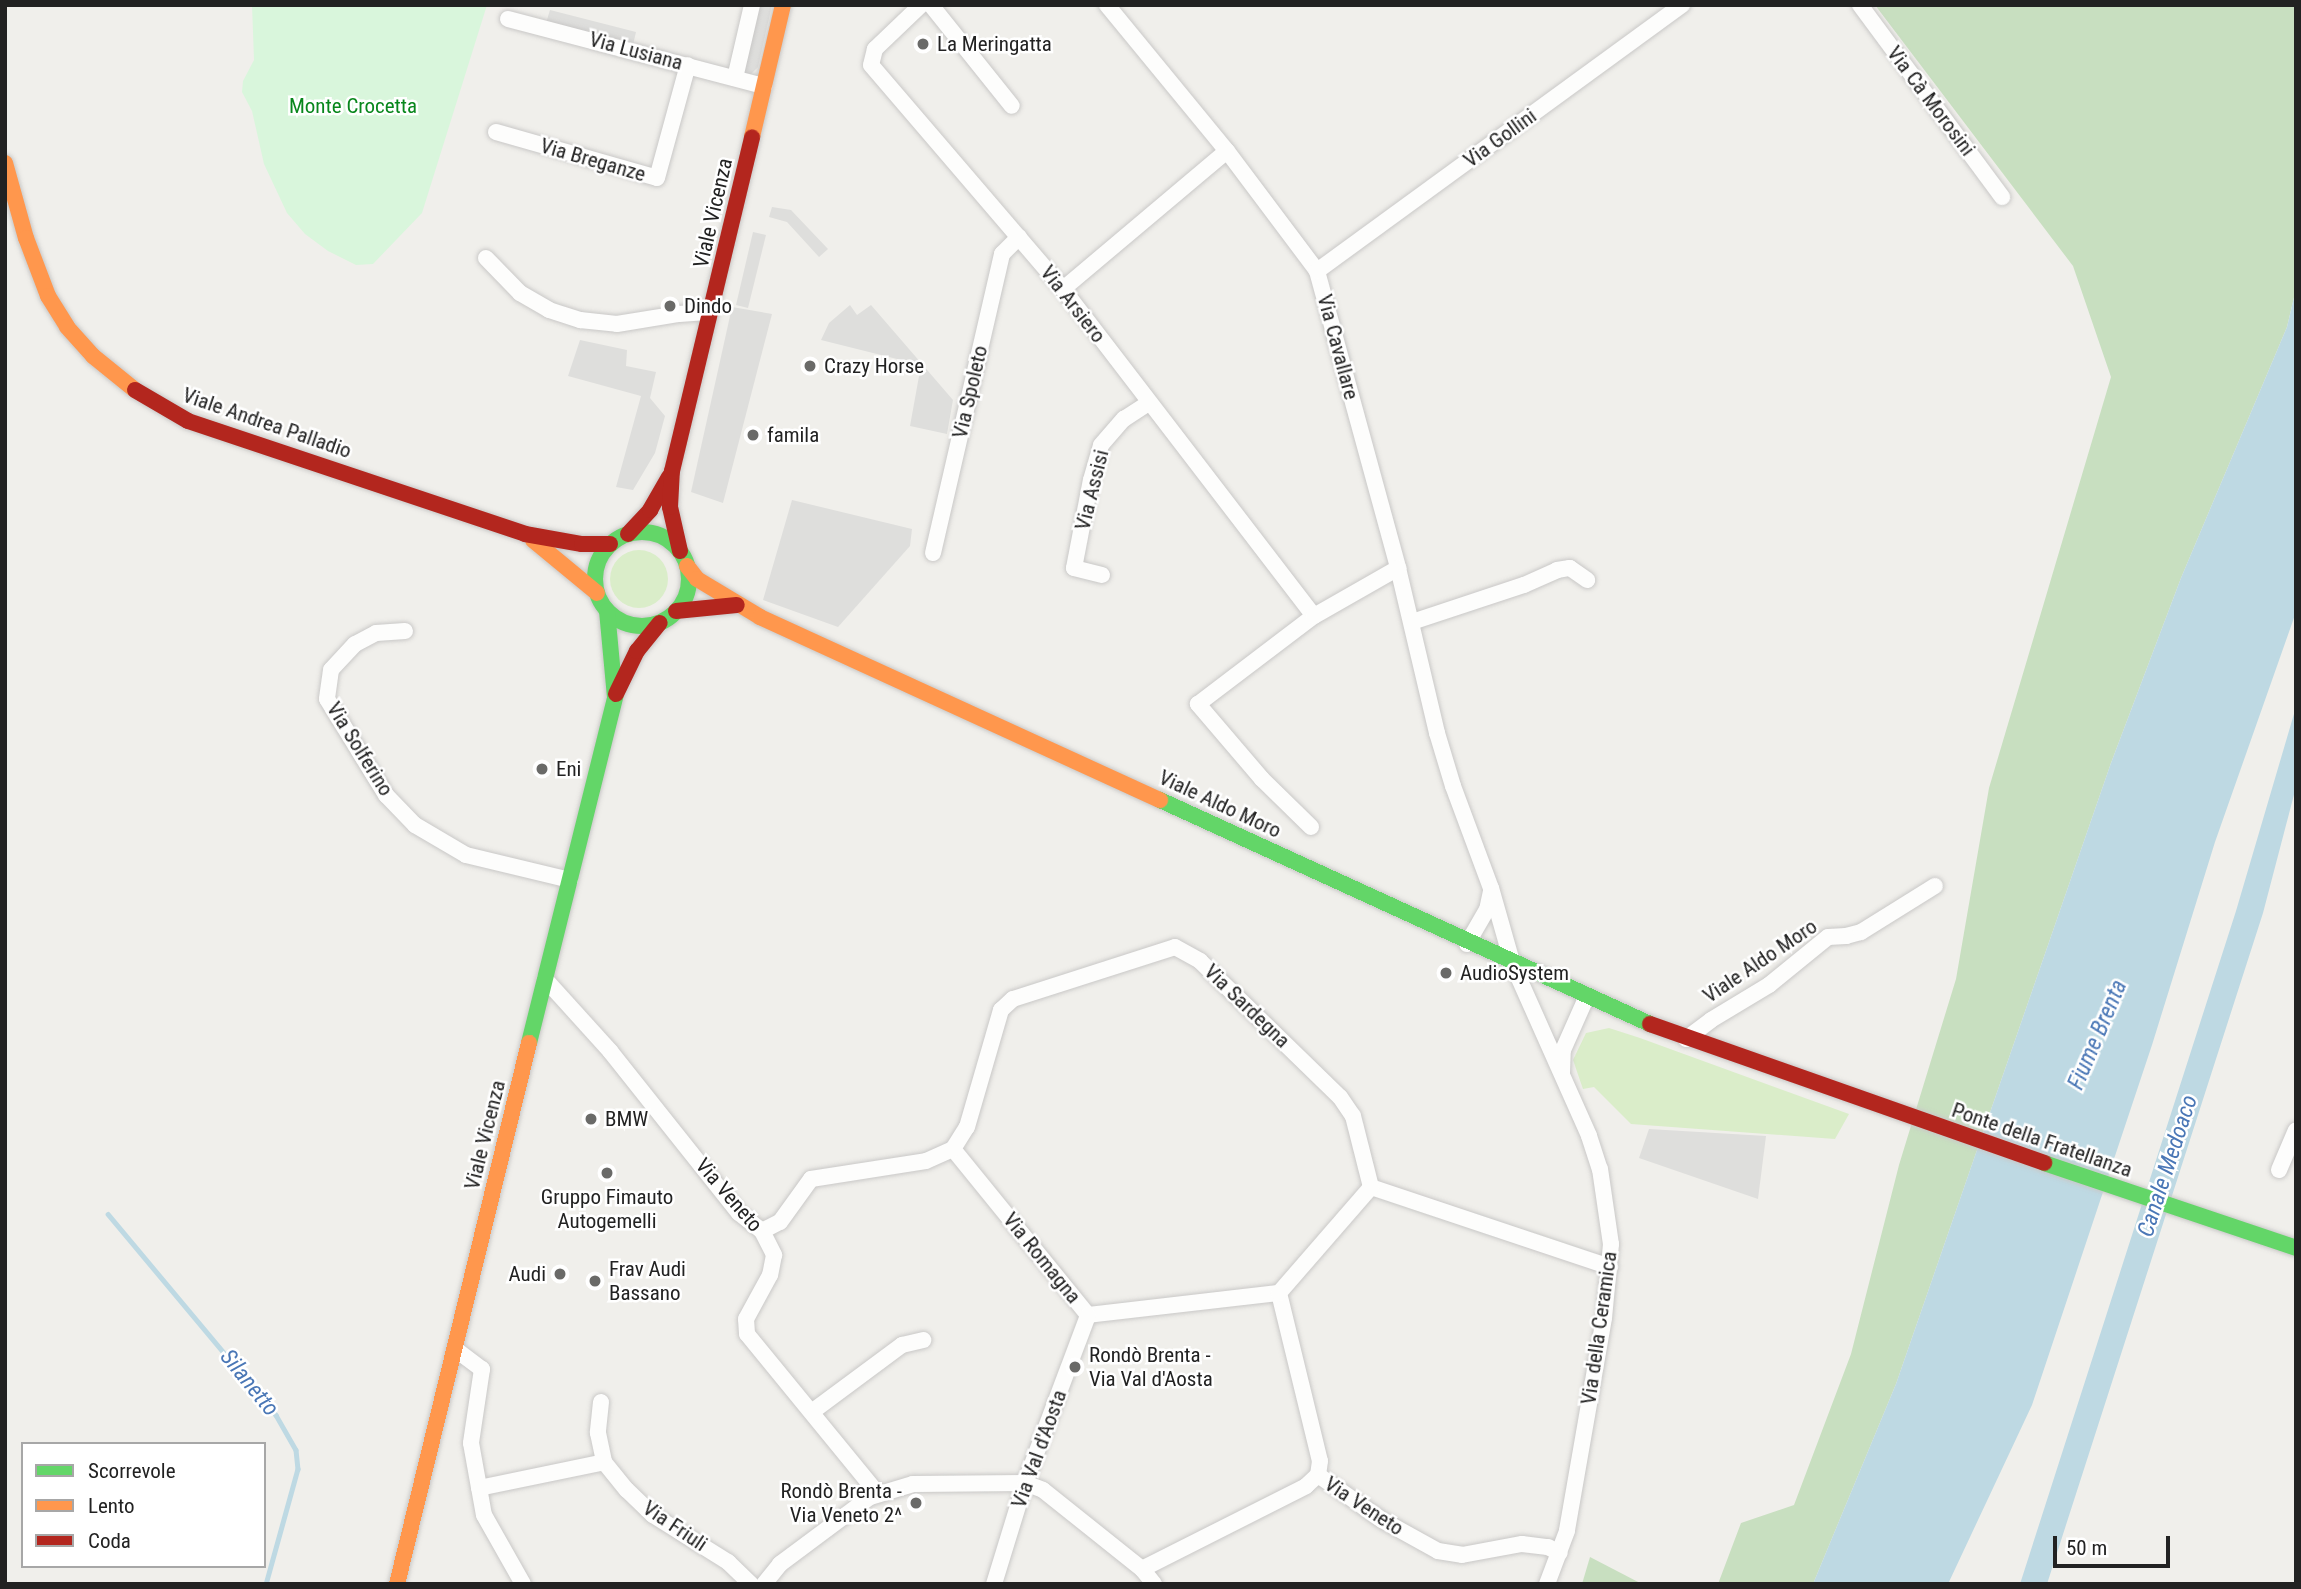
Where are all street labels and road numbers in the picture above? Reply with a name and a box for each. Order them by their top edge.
street label: Via Lusiana [586,26,686,76]
street label: Via Cà Morosini [1882,41,1980,161]
street label: Via Gollini [1459,103,1541,173]
street label: Via Breganze [537,133,649,187]
street label: Viale Vicenza [688,156,738,270]
street label: Via Arsiero [1035,260,1111,348]
street label: Via Cavallare [1312,292,1364,402]
street label: Via Spoleto [947,343,993,441]
street label: Viale Andrea Palladio [179,382,355,464]
street label: Via Assisi [1070,447,1114,533]
street label: Via Solferino [321,697,399,801]
street label: Viale Aldo Moro [1155,765,1285,843]
street label: Viale Aldo Moro [1698,914,1822,1008]
street label: Via Sardegna [1199,959,1295,1053]
street label: Viale Vicenza [459,1078,511,1192]
street label: Ponte della Fratellanza [1949,1097,2135,1183]
street label: Via Veneto [690,1153,768,1237]
street label: Via Romagna [998,1207,1086,1309]
street label: Via della Ceramica [1576,1250,1622,1406]
street label: Via Val d'Aosta [1006,1387,1072,1511]
street label: Via Veneto [1320,1471,1408,1541]
street label: Via Friuli [638,1495,712,1557]

